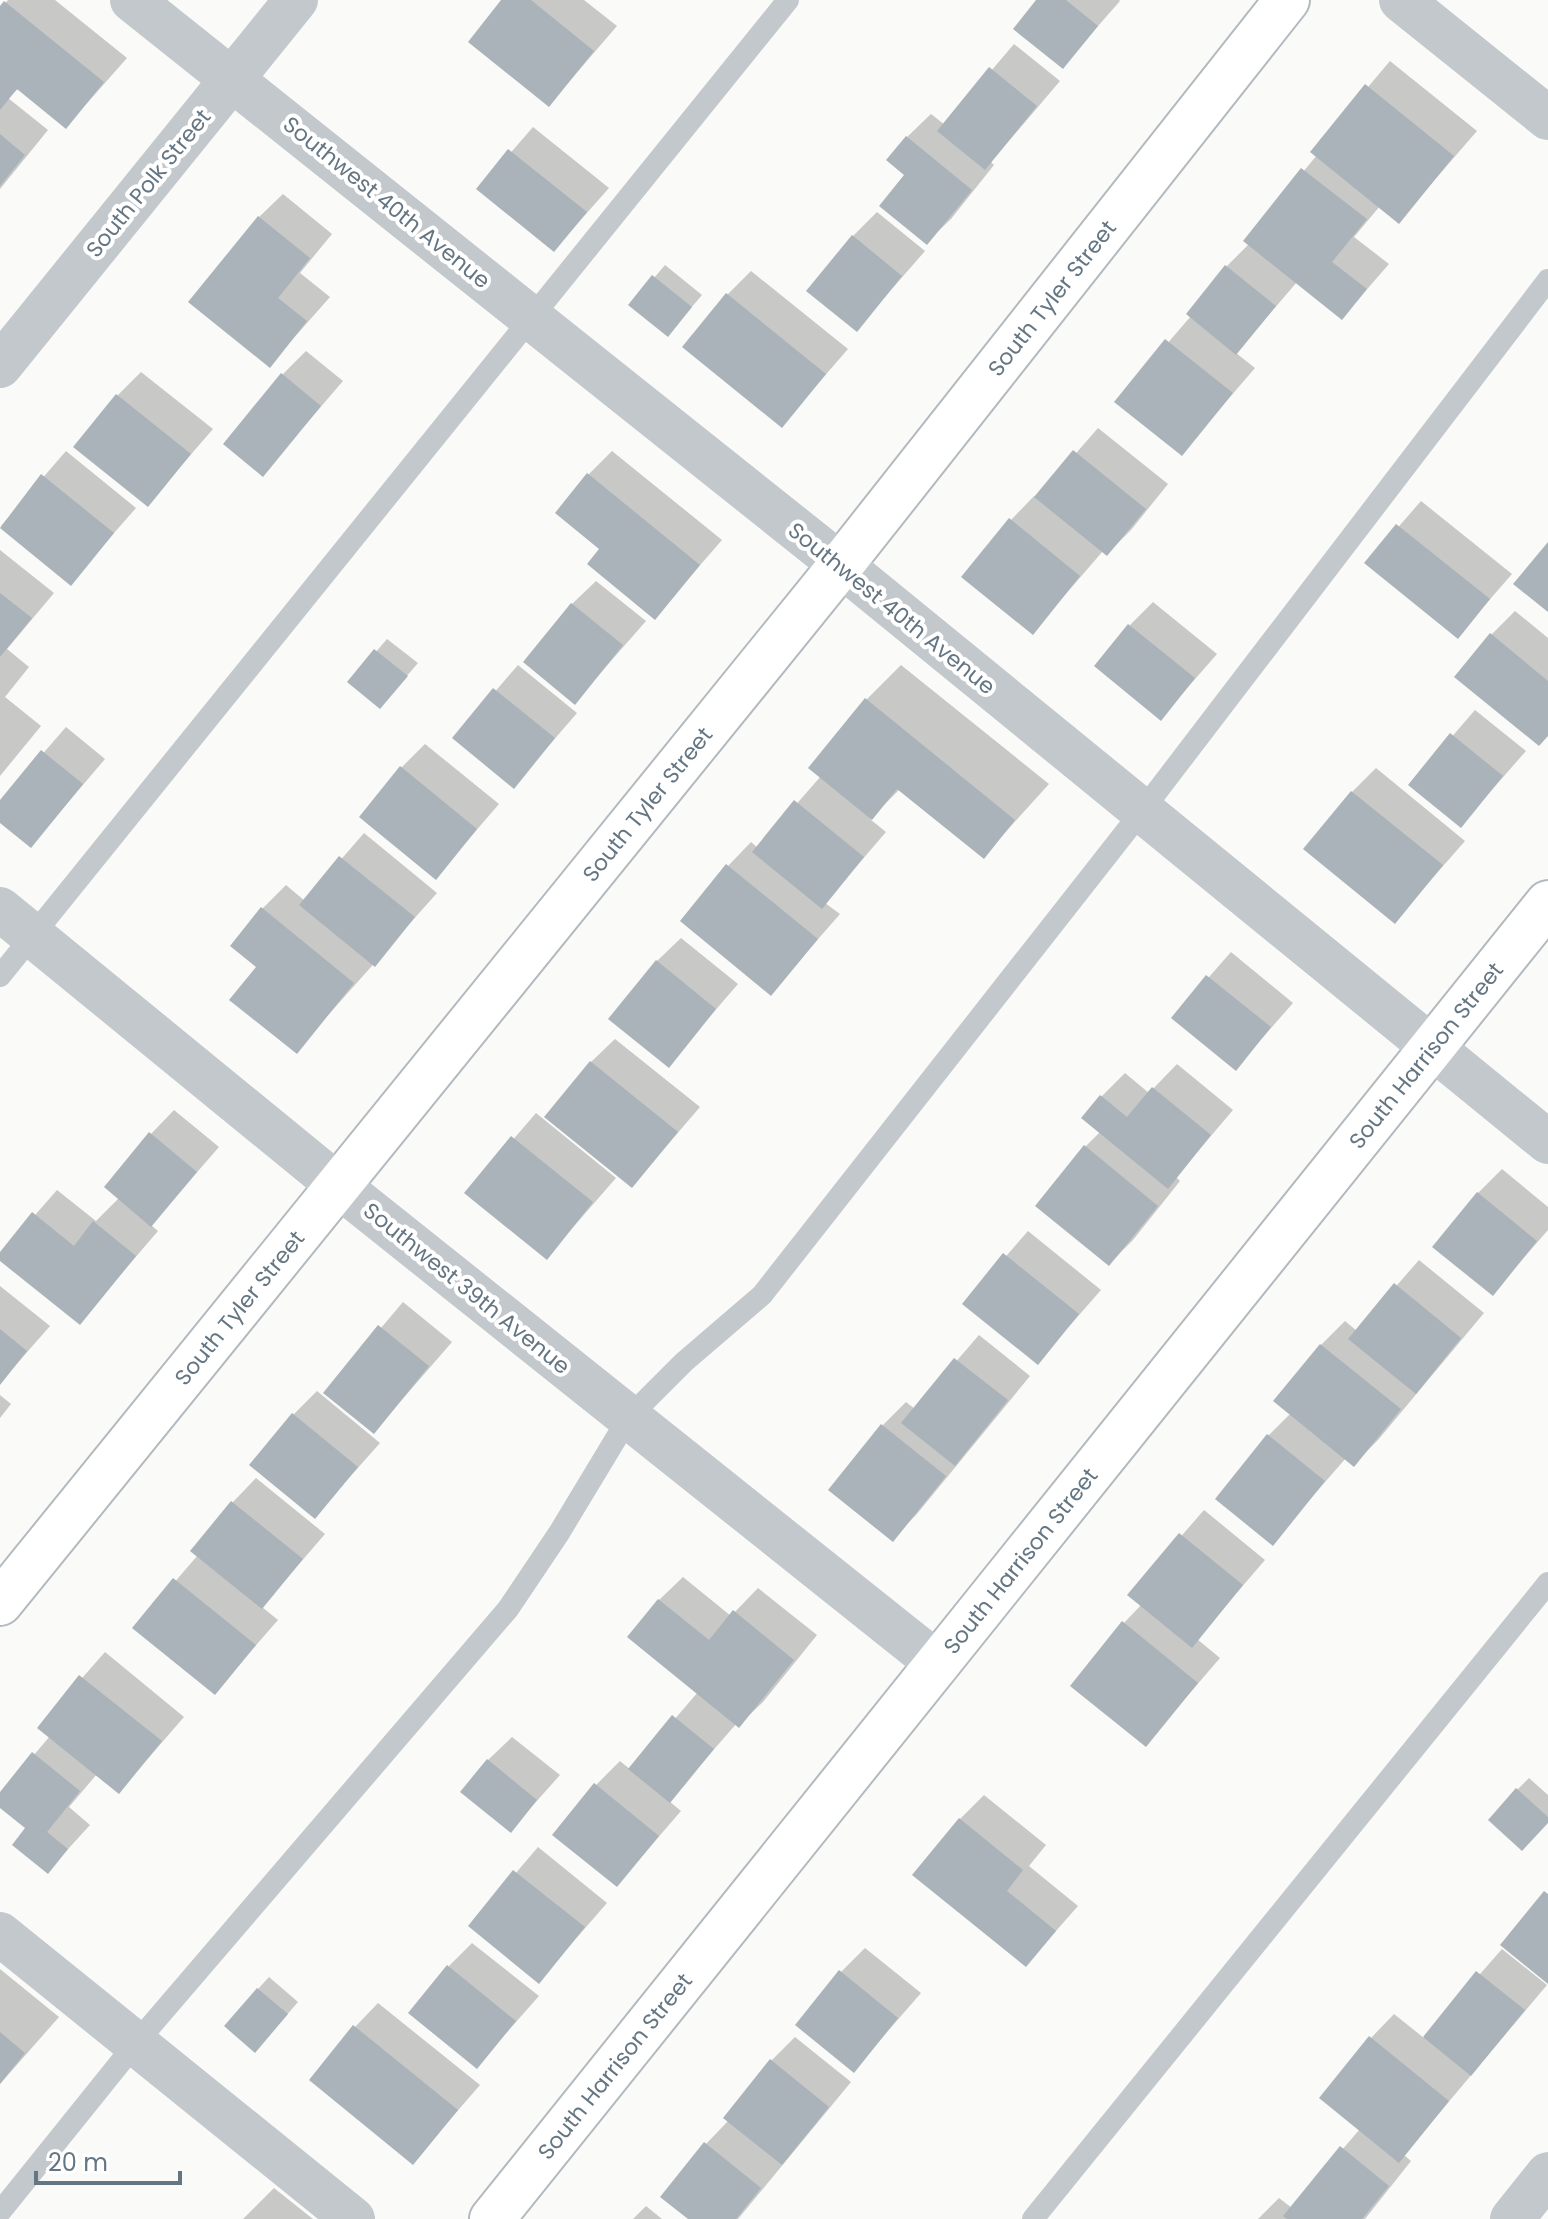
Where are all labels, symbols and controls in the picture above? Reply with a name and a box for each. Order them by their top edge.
street label: South Polk Street [79,102,218,264]
street label: Southwest 40th Avenue [277,109,497,296]
street label: South Tyler Street [981,214,1123,383]
street label: Southwest 40th Avenue [782,515,1002,702]
street label: South Tyler Street [575,721,720,889]
street label: South Harrison Street [1342,956,1511,1155]
street label: Southwest 39th Avenue [357,1195,577,1381]
street label: South Tyler Street [167,1224,312,1392]
street label: South Harrison Street [936,1461,1105,1661]
street label: South Harrison Street [531,1967,699,2166]
scale bar [36,2135,180,2185]
text: 20 m [48,2146,108,2179]

